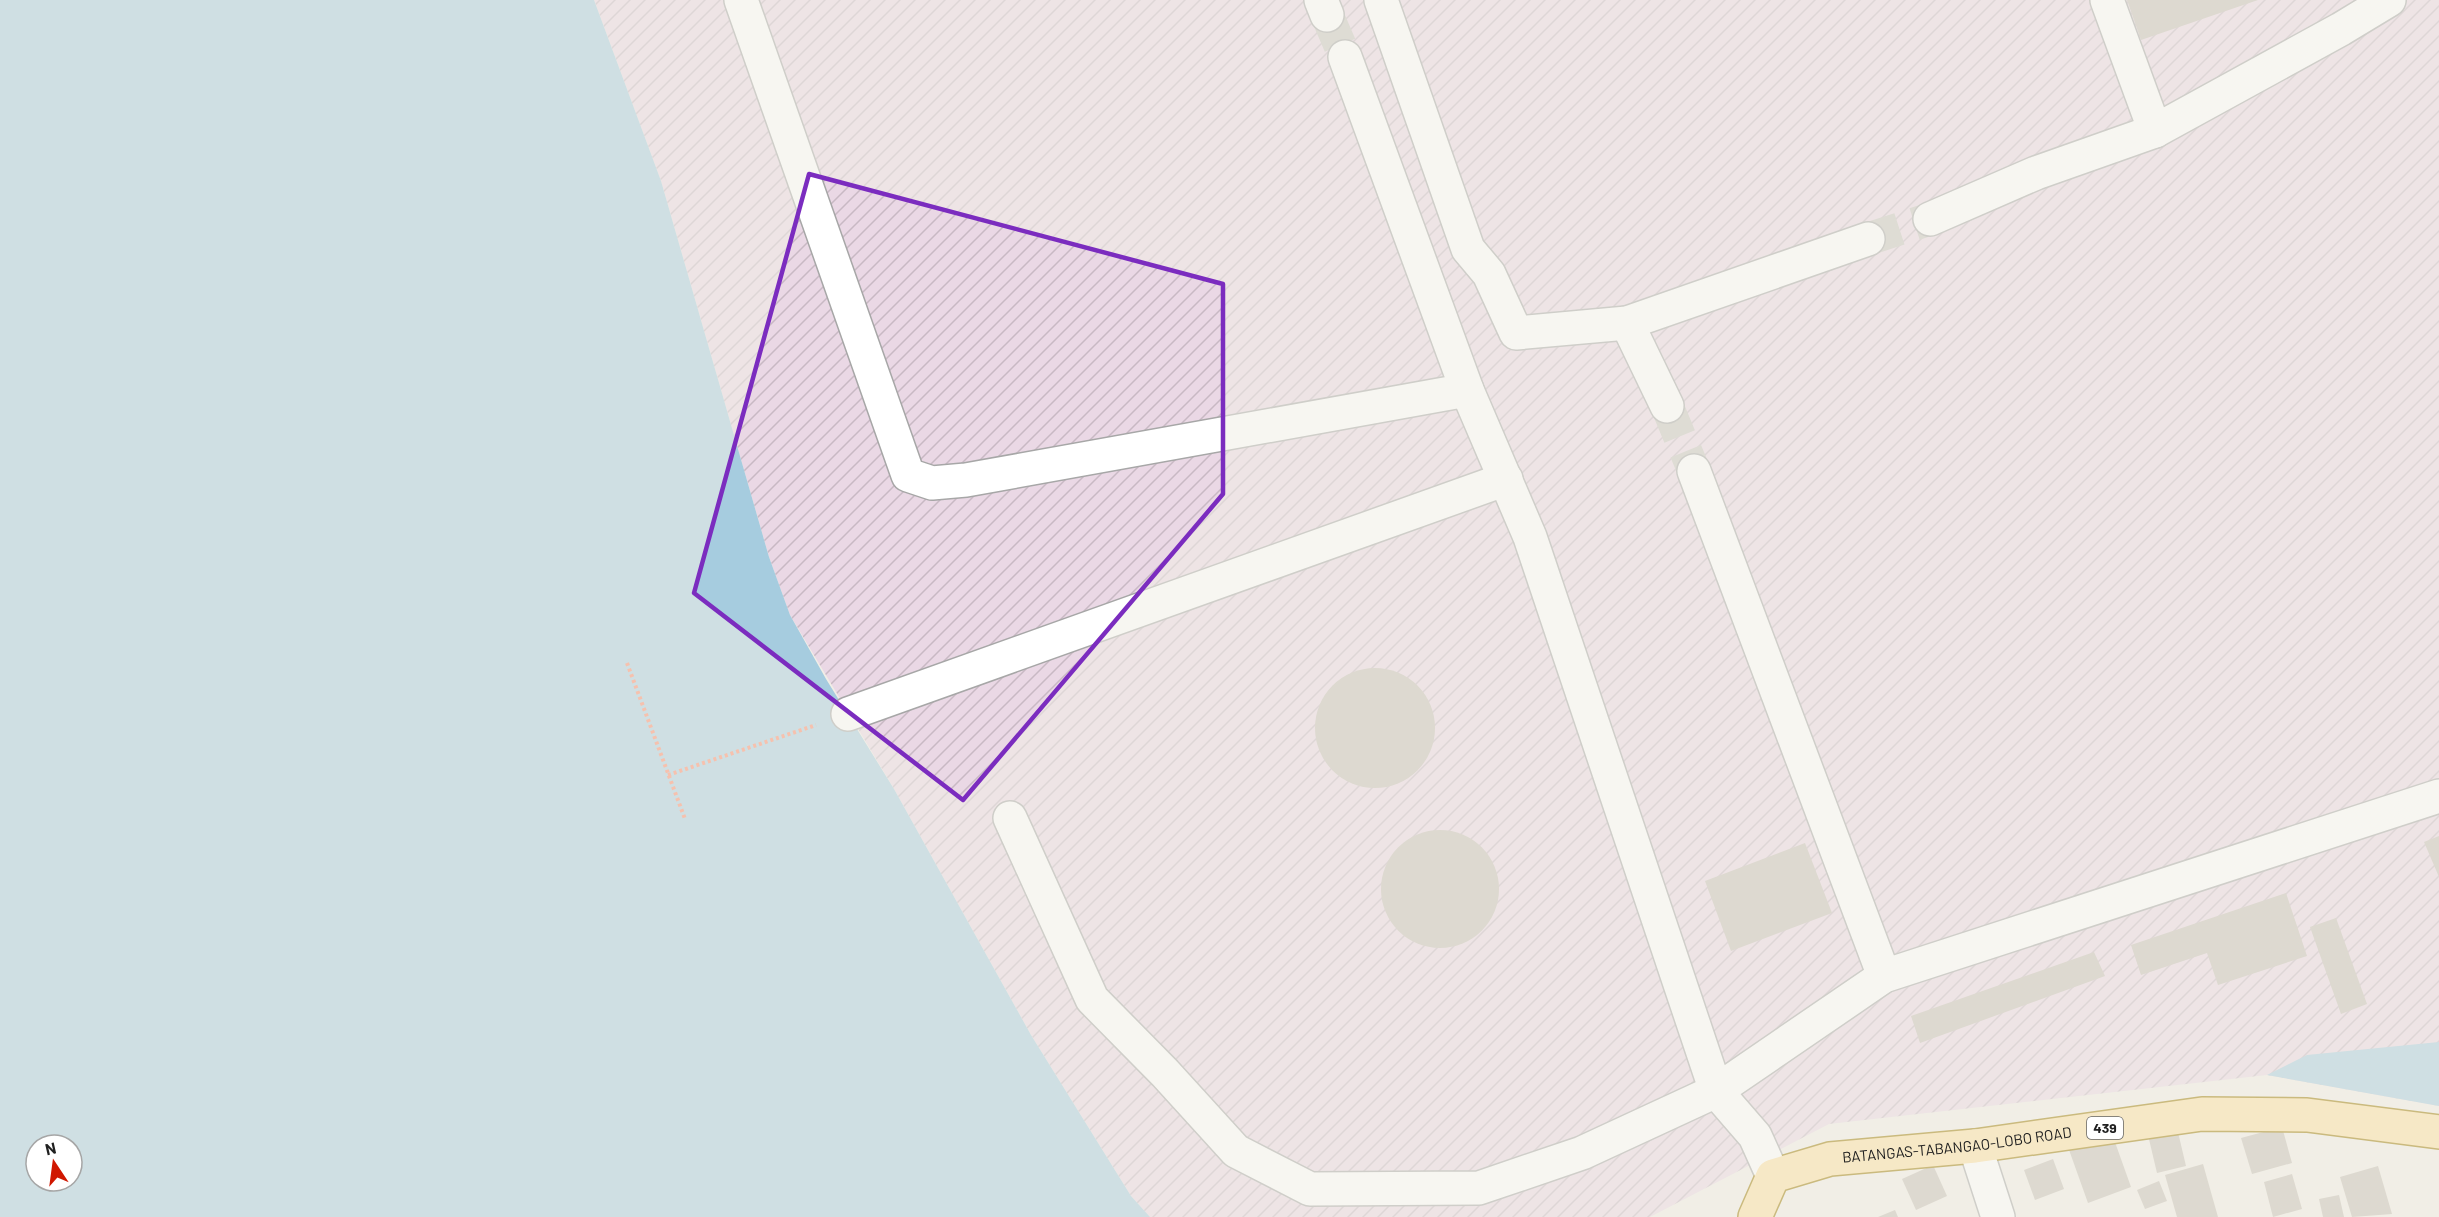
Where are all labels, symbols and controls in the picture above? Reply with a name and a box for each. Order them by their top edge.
road number: 439 [2087,1117,2123,1139]
street label: BATANGAS-TABANGAO-LOBO ROAD [1841,1122,2073,1166]
north arrow [24,1133,84,1193]
text: N [43,1137,58,1158]

